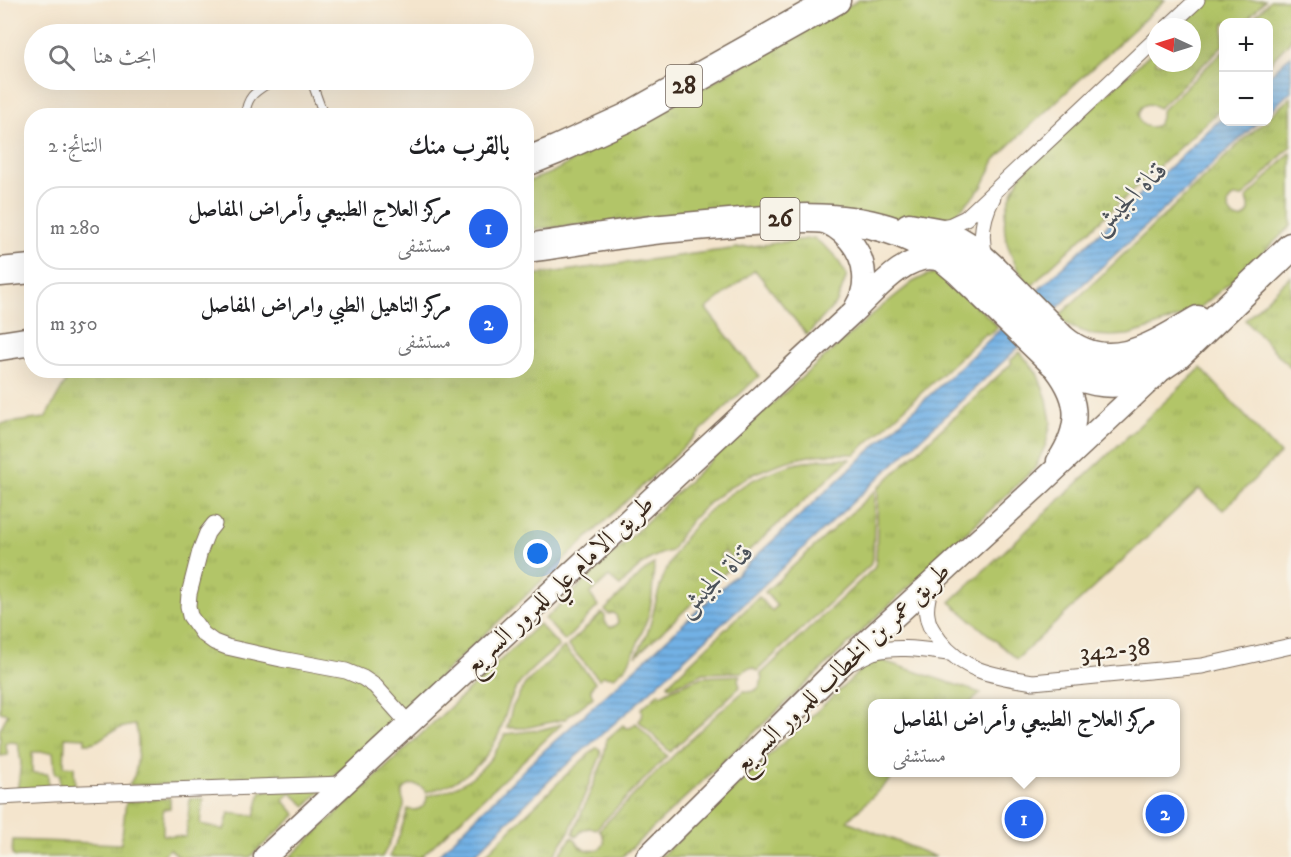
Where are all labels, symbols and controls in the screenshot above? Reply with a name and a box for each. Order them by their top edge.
north arrow [1147,18,1201,72]
map controls [1219,18,1273,126]
button: + [1219,18,1273,72]
search box [24,24,534,90]
icon: search [45,41,78,74]
text: ابحث هنا [93,43,156,70]
road number: 28 [666,65,702,107]
button: − [1219,72,1273,126]
text: بالقرب منك [408,130,510,163]
text: النتائج: 2 [48,134,102,159]
water label: قناة الجيش [1083,153,1175,243]
text: مركز العلاج الطبيعي وأمراض المفاصل [188,196,451,223]
road number: 26 [760,198,800,240]
text: 280 m [50,216,100,241]
text: 1 [485,216,492,241]
text: مستشفى [398,234,451,259]
text: مركز التاهيل الطبي وامراض المفاصل [200,292,451,319]
text: 350 m [50,312,98,337]
text: 2 [484,312,493,337]
text: مستشفى [398,330,451,355]
street label: طريق الامام علي للمرور السريع [457,488,666,687]
water label: قناة الجيش [669,535,761,625]
your location [523,539,552,568]
street label: طريق عمر بن الخطاب للمرور السريع [726,555,962,785]
street label: 342-38 [1078,630,1152,670]
popup [868,699,1180,777]
text: مركز العلاج الطبيعي وأمراض المفاصل [893,706,1155,733]
text: مستشفى [893,744,946,769]
pin: 2 [1146,792,1184,836]
pin: 1 [1004,796,1044,842]

